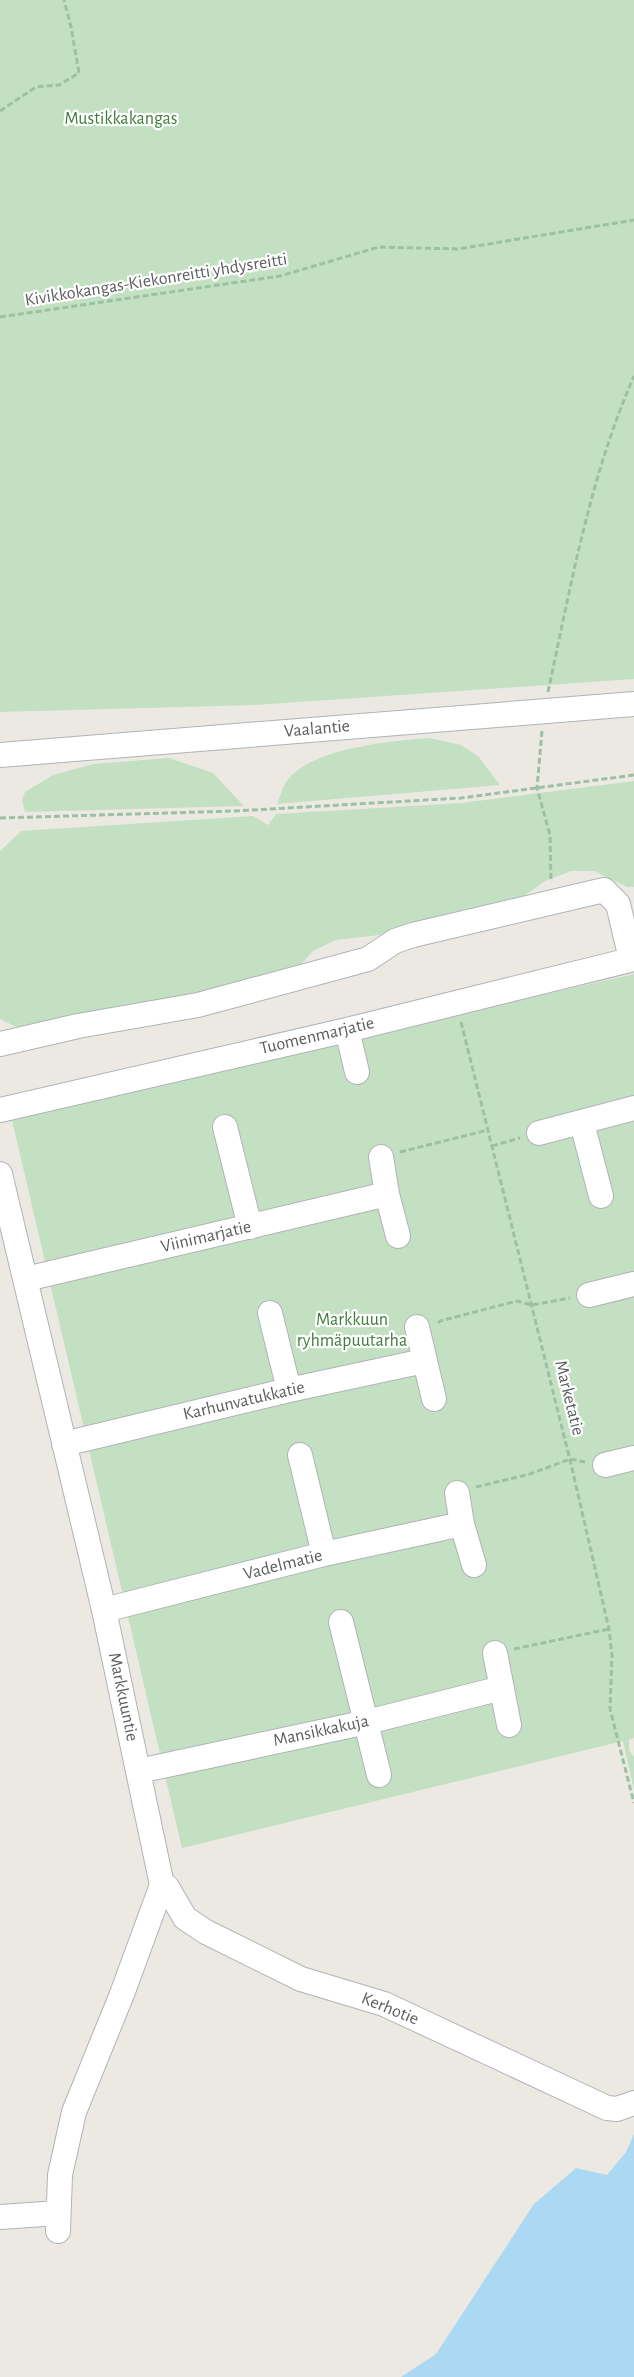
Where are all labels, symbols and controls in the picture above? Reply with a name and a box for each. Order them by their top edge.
park label: Mustikkakangas [65,110,177,128]
street label: Kivikkokangas-Kiekonreitti yhdysreitti [24,250,288,310]
street label: Vaalantie [283,717,351,741]
street label: Tuomenmarjatie [258,1014,376,1058]
street label: Viinimarjatie [159,1218,253,1256]
park label: Markkuun ryhmäpuutarha [297,1311,407,1350]
street label: Marketatie [551,1359,587,1437]
street label: Karhunvatukkatie [181,1378,307,1424]
street label: Vadelmatie [242,1547,324,1583]
street label: Markkuuntie [105,1651,141,1743]
street label: Mansikkakuja [272,1712,370,1750]
street label: Kerhotie [359,1989,421,2029]

